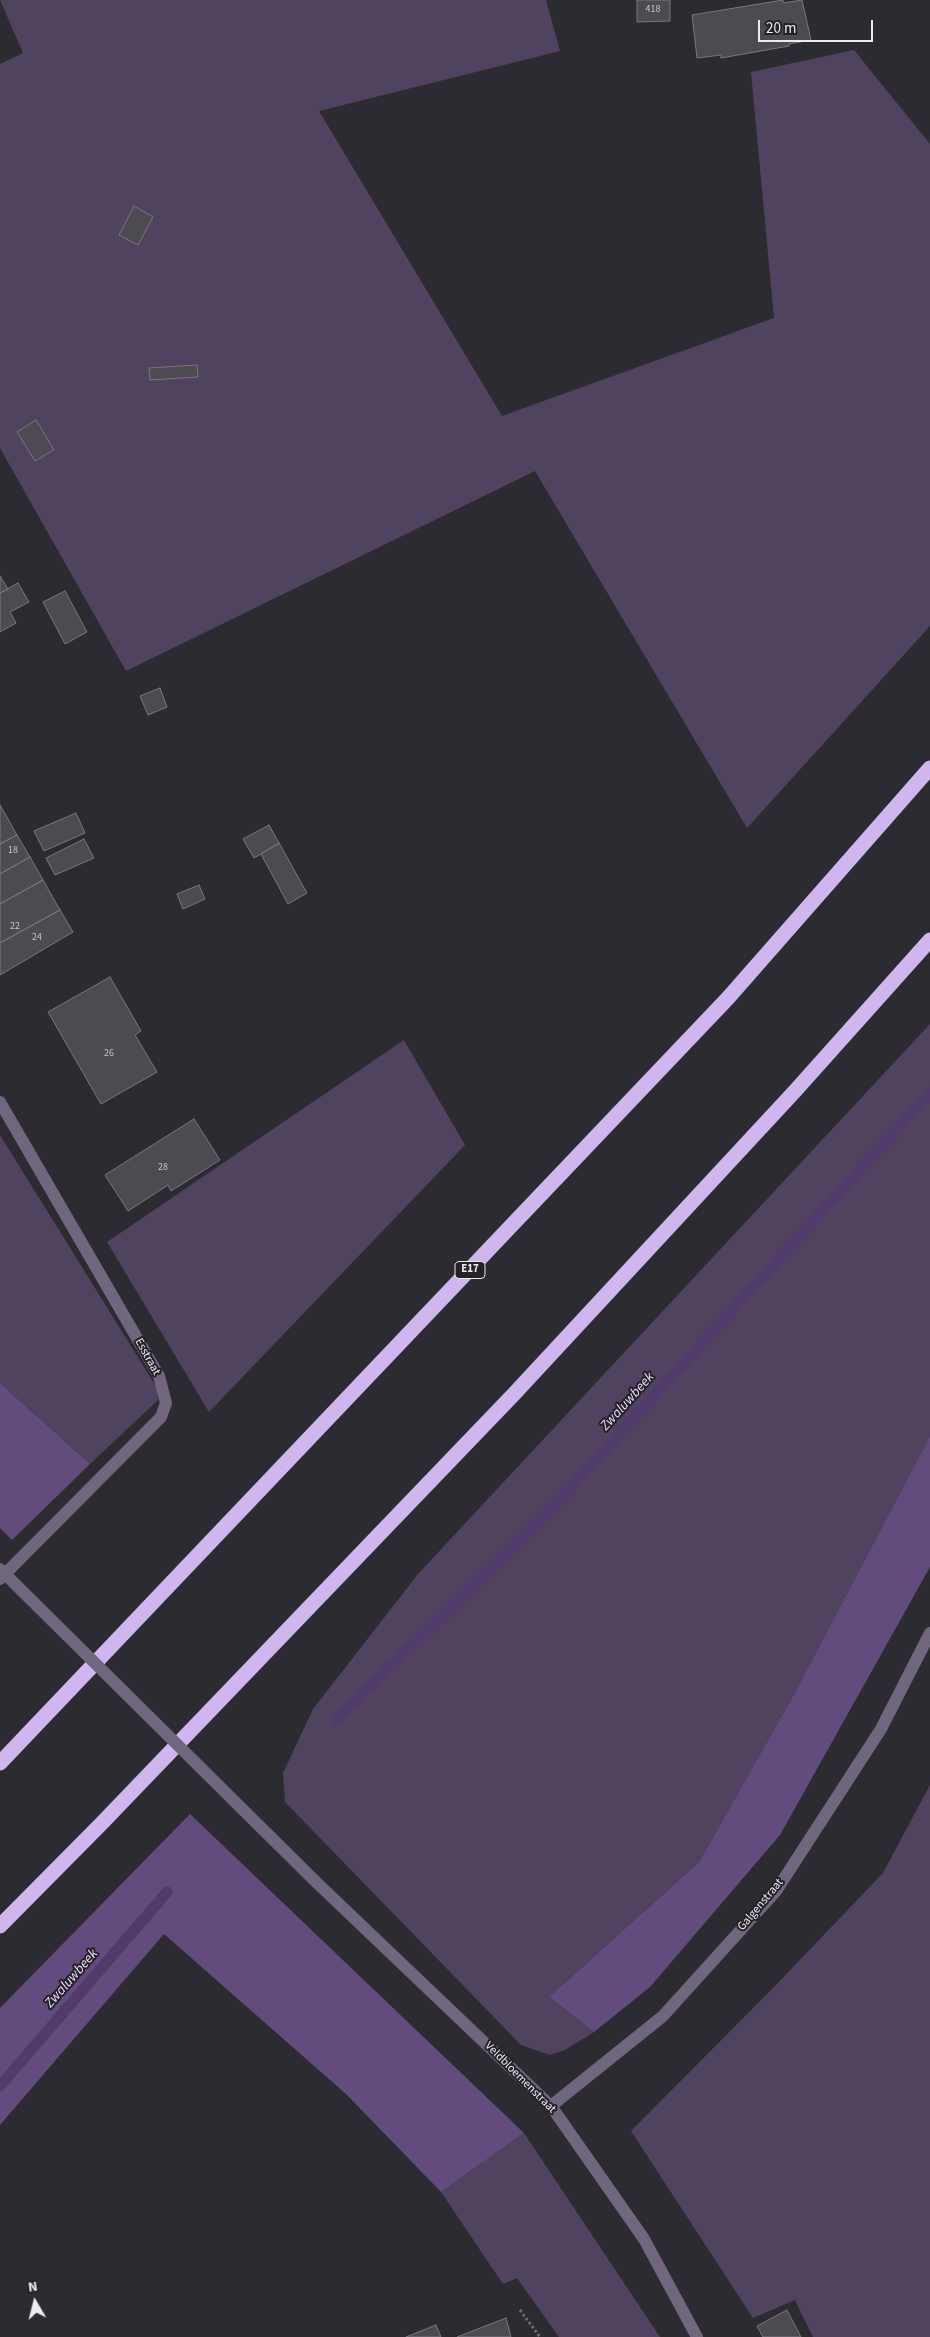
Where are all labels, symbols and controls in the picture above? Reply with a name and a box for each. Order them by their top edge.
house number: 418 [646,4,660,16]
scale bar [760,10,875,42]
text: 20 m [766,18,796,39]
house number: 18 [8,845,18,857]
house number: 22 [10,921,20,933]
house number: 24 [32,932,42,944]
house number: 26 [104,1048,114,1060]
house number: 28 [158,1162,168,1174]
road number: E17 [455,1262,485,1278]
street label: Esstraat [131,1336,163,1378]
water label: Zwaluwbeek [598,1369,658,1435]
street label: Galgenstraat [735,1876,787,1934]
water label: Zwaluwbeek [42,1946,102,2012]
street label: Veldbloemenstraat [481,2039,559,2117]
north arrow [10,2277,60,2327]
text: N [27,2277,39,2298]

